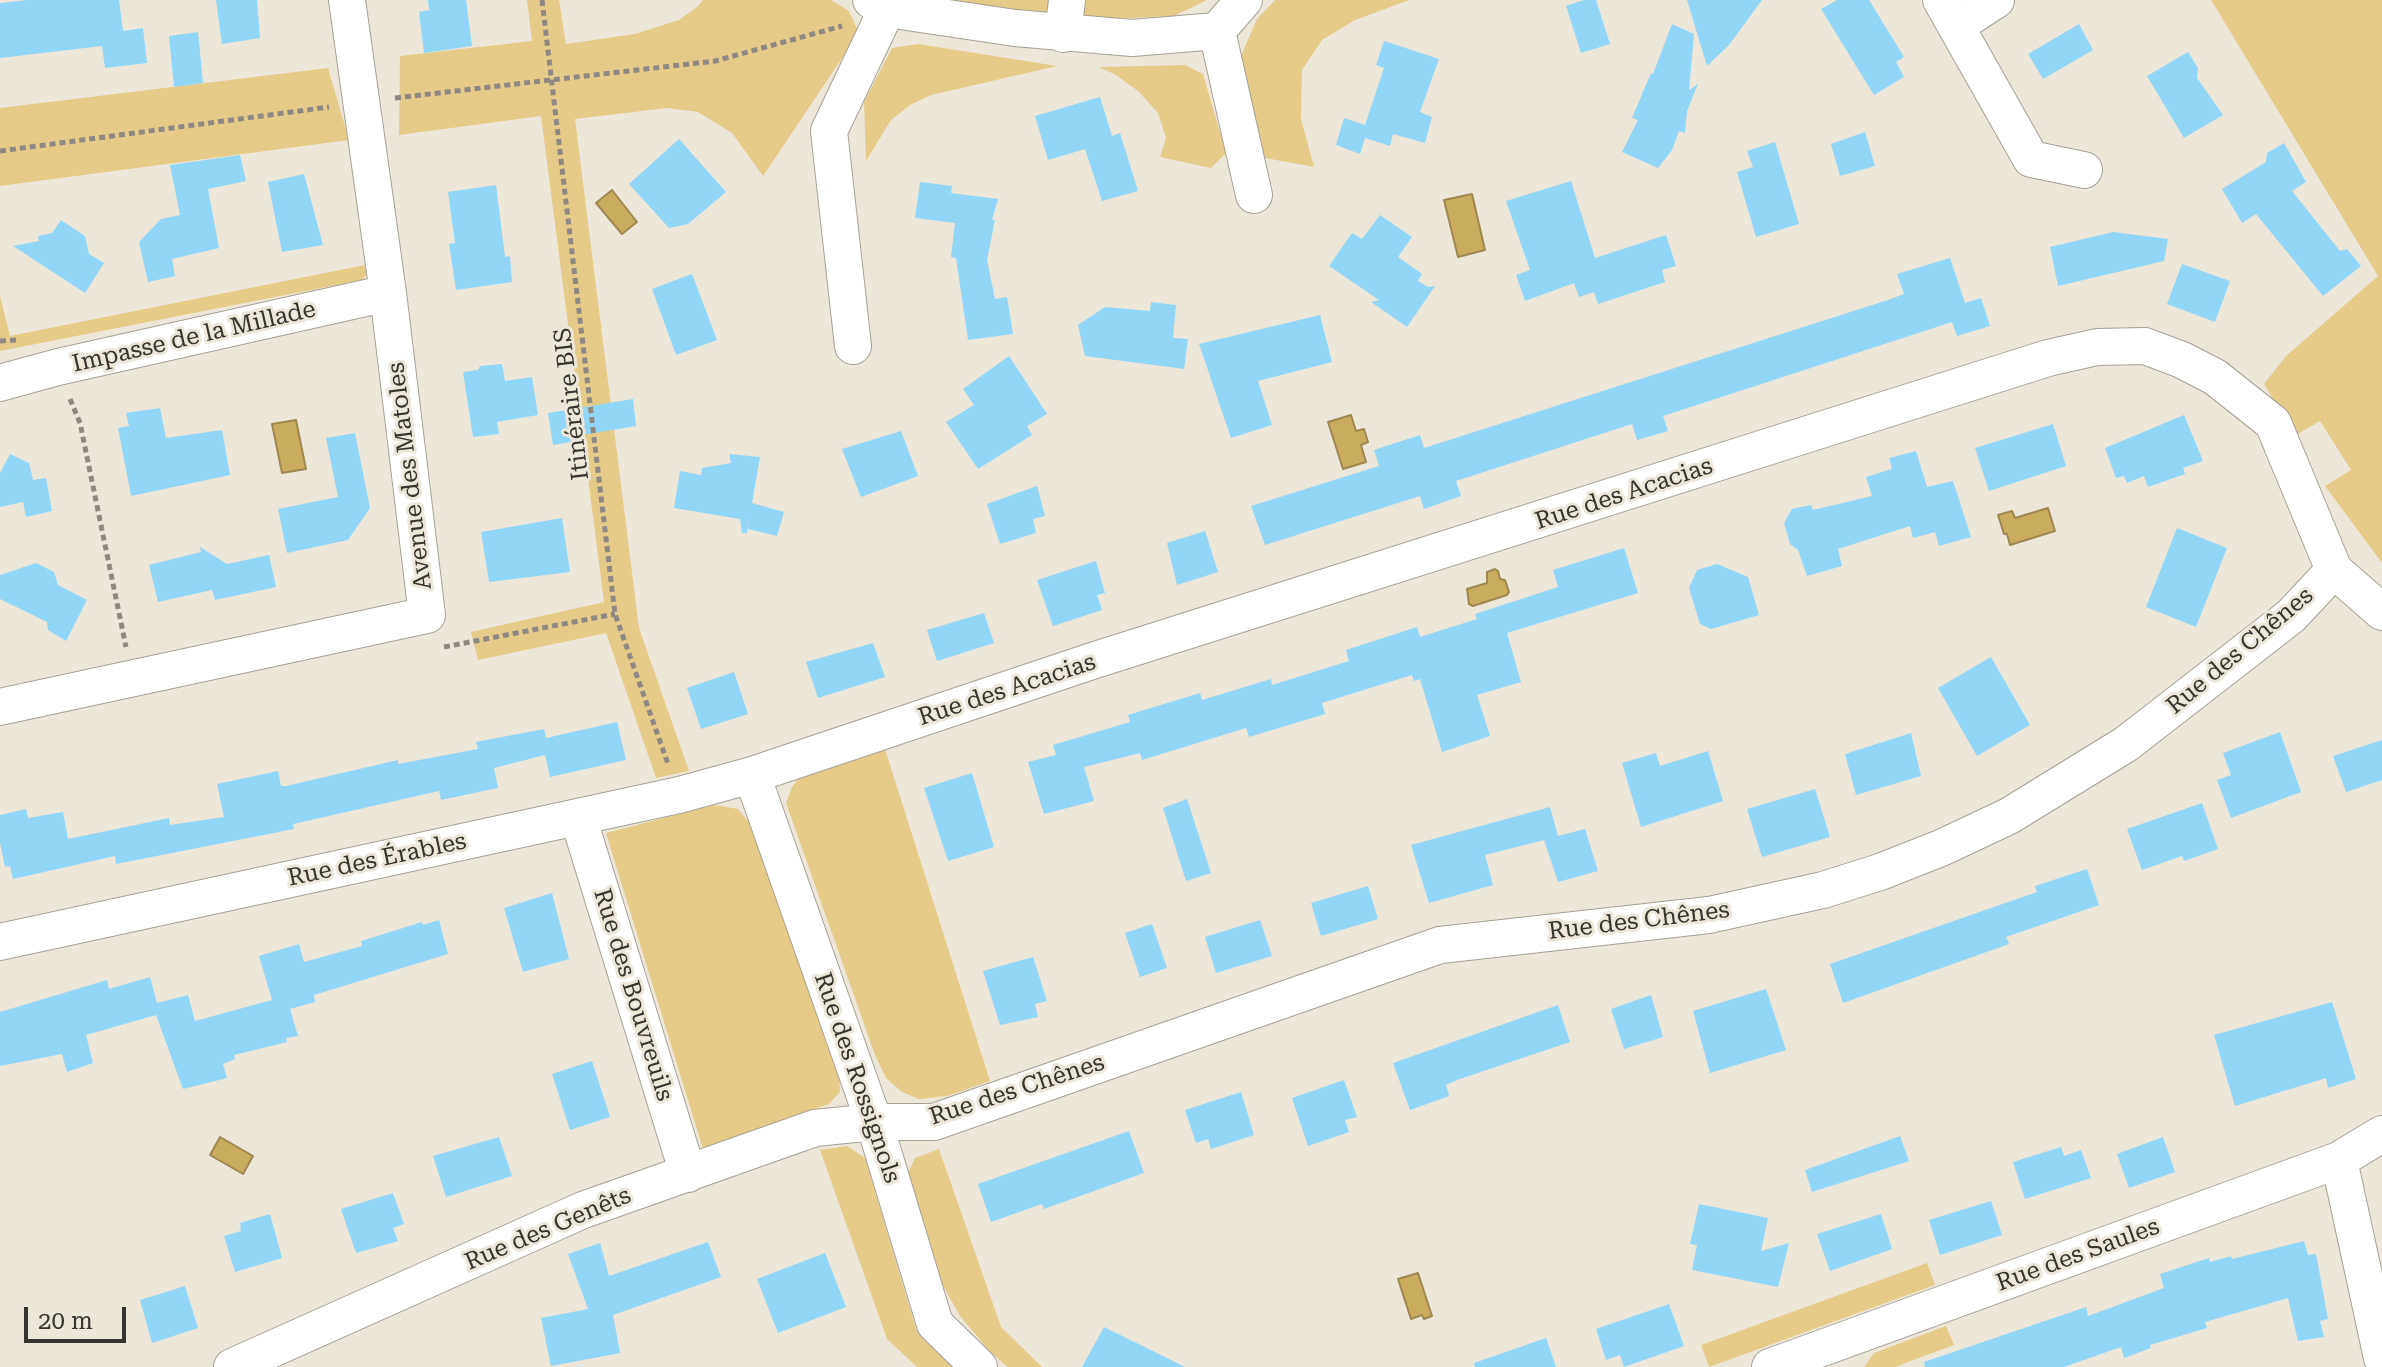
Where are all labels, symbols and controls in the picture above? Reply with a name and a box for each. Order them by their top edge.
street label: Impasse de la Millade [69,295,319,379]
street label: Itinéraire BIS [548,326,596,482]
street label: Avenue des Matoles [382,361,438,591]
street label: Rue des Acacias [1532,452,1716,536]
street label: Rue des Chênes [2161,581,2319,721]
street label: Rue des Acacias [915,648,1099,732]
street label: Rue des Érables [285,827,469,893]
street label: Rue des Bouvreuils [587,885,679,1105]
street label: Rue des Chênes [1547,896,1731,946]
street label: Rue des Rossignols [807,969,907,1187]
street label: Rue des Chênes [926,1048,1108,1132]
street label: Rue des Genêts [461,1181,635,1277]
street label: Rue des Saules [1993,1212,2163,1298]
scale bar [28,1291,130,1341]
text: 20 m [38,1307,93,1335]

